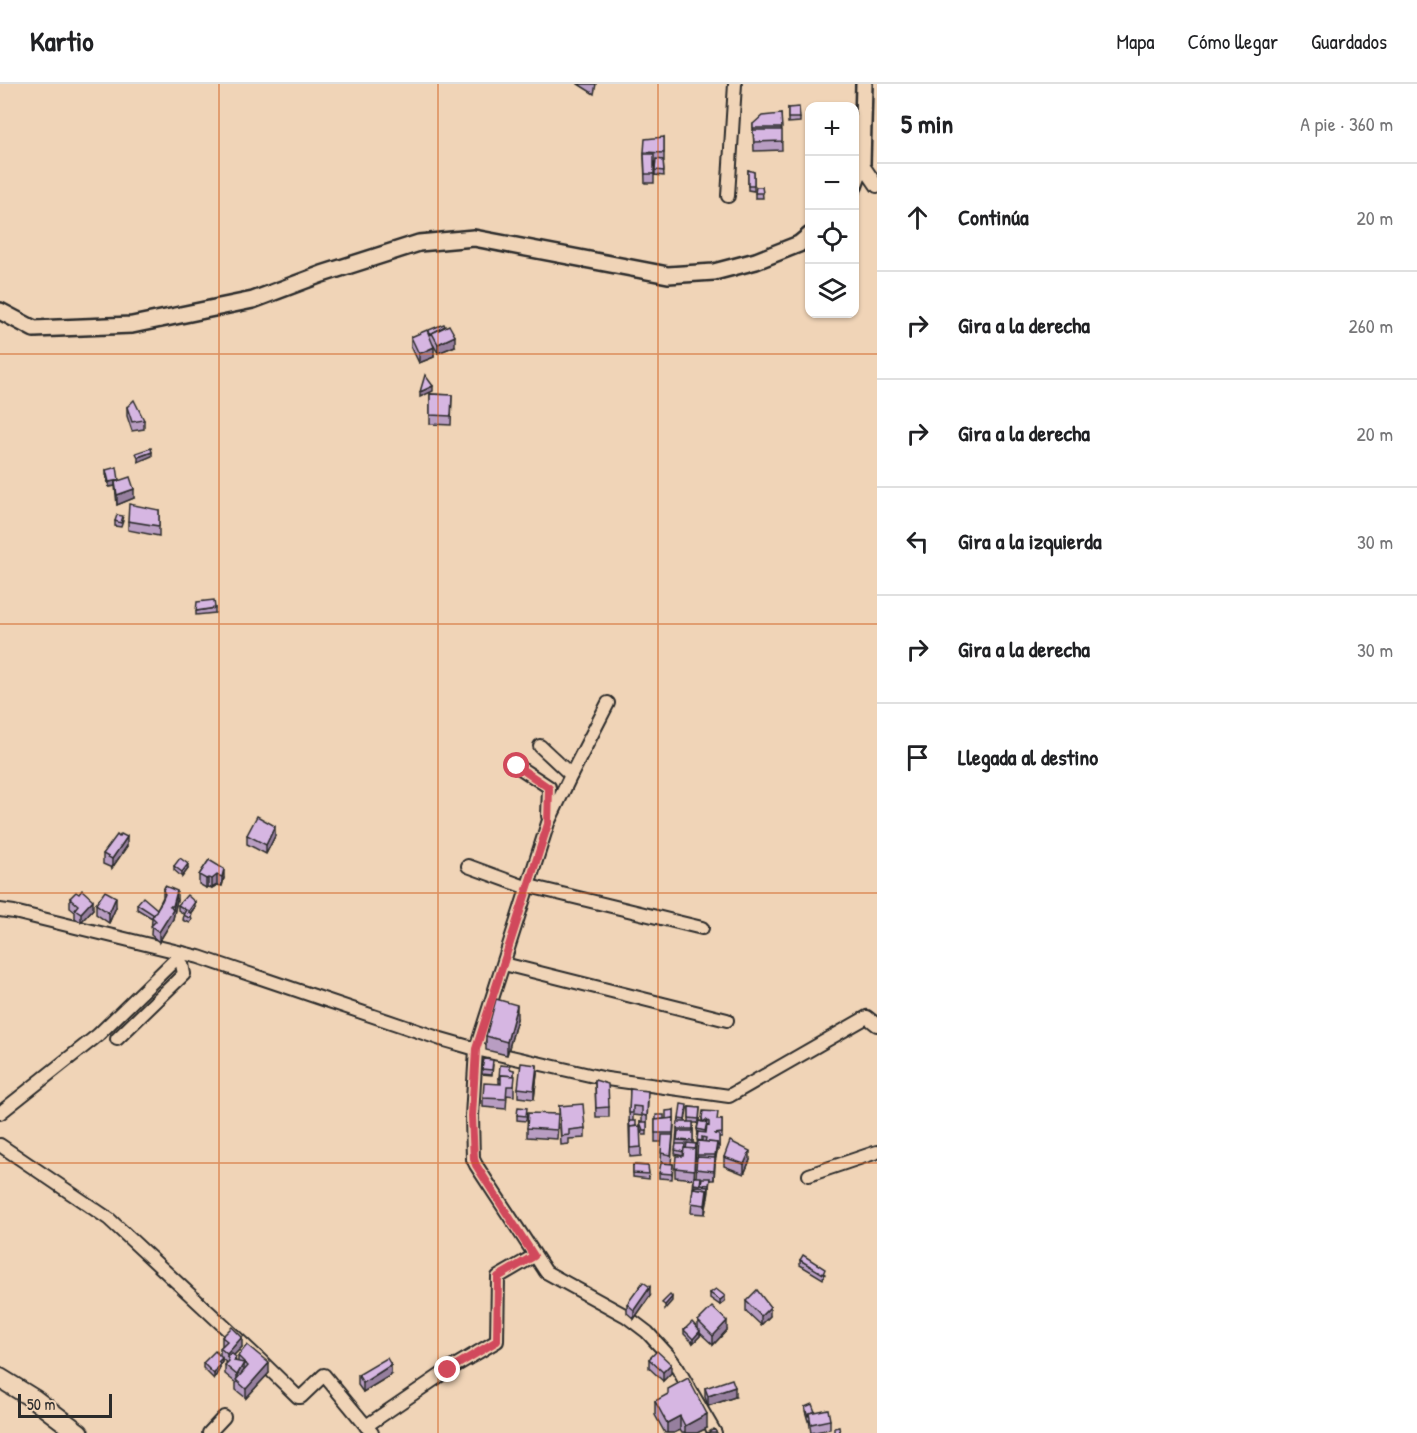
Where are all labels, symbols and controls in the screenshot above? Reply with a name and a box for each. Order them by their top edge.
text: Kartio [30,22,94,60]
text: Mapa [1116,27,1154,56]
text: Cómo llegar [1187,27,1278,56]
text: Guardados [1311,27,1387,56]
map controls [805,102,859,318]
button: + [805,102,859,156]
text: 5 min [901,106,953,141]
text: A pie · 360 m [1300,110,1393,137]
button: − [805,156,859,210]
icon: ahead [901,201,934,234]
text: Continúa [958,202,1029,232]
text: 20 m [1356,204,1393,231]
button: locate [805,210,859,264]
button: layers [805,264,859,318]
icon: right [901,309,934,342]
text: Gira a la derecha [958,310,1090,340]
text: 260 m [1349,312,1393,339]
icon: right [901,417,934,450]
text: Gira a la derecha [958,418,1090,448]
text: 20 m [1356,420,1393,447]
icon: left [901,525,934,558]
text: Gira a la izquierda [958,526,1102,556]
text: 30 m [1357,528,1393,555]
icon: right [901,633,934,666]
text: Gira a la derecha [958,634,1090,664]
text: 30 m [1357,636,1393,663]
icon: arrive [901,741,934,774]
text: Llegada al destino [958,742,1098,772]
route start [503,752,529,778]
route end [434,1356,460,1382]
scale bar [18,1391,112,1418]
text: 50 m [27,1393,56,1415]

